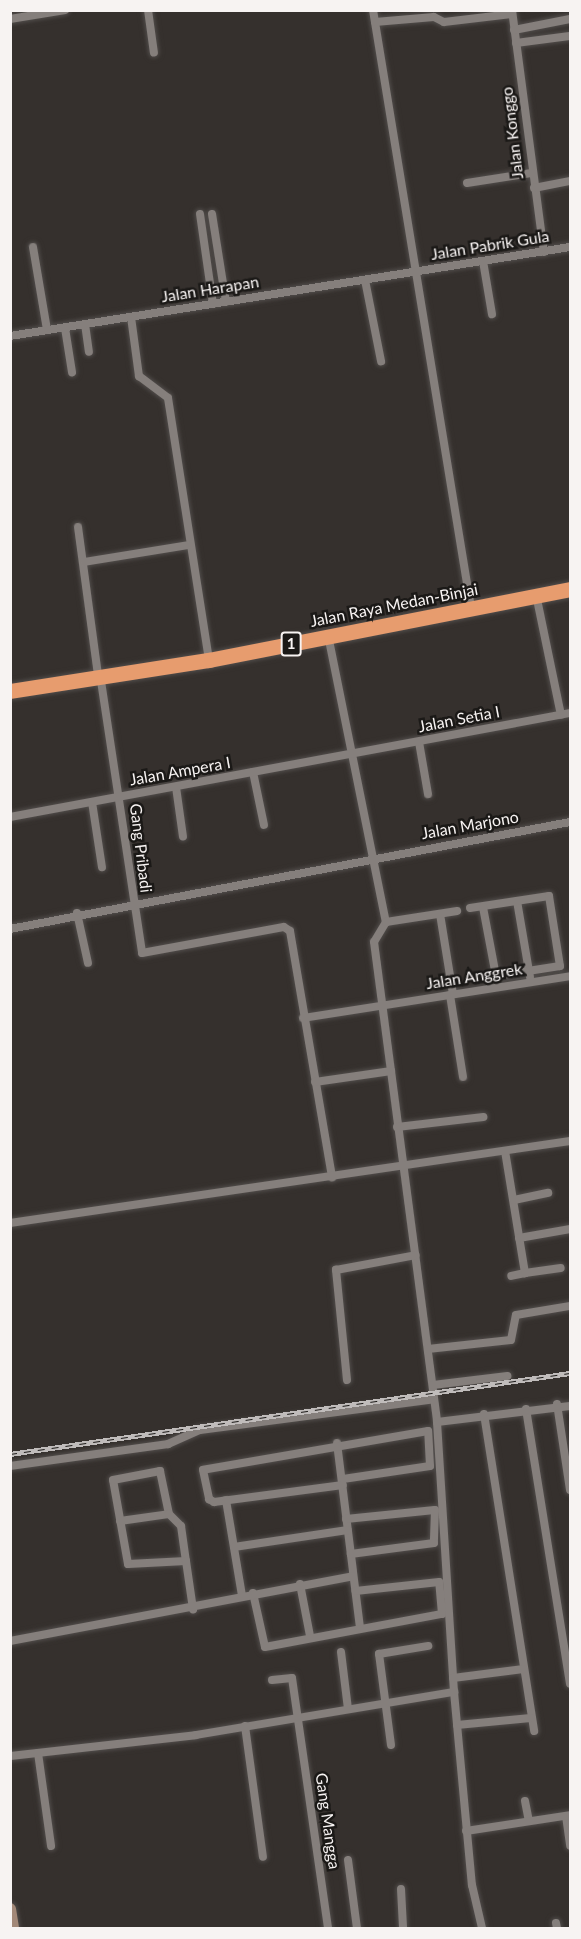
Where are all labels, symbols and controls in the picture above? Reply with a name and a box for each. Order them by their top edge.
street label: Jalan Konggo [497,86,527,180]
street label: Jalan Pabrik Gula [429,226,551,264]
street label: Jalan Harapan [160,272,260,306]
street label: Jalan Raya Medan-Binjai [309,579,479,631]
road number: 1 [280,632,302,656]
street label: Jalan Setia I [417,702,501,736]
street label: Jalan Ampera I [128,753,232,789]
street label: Gang Pribadi [126,802,156,894]
street label: Jalan Marjono [420,807,520,843]
street label: Jalan Anggrek [424,959,524,993]
street label: Gang Mangga [312,1772,344,1870]

